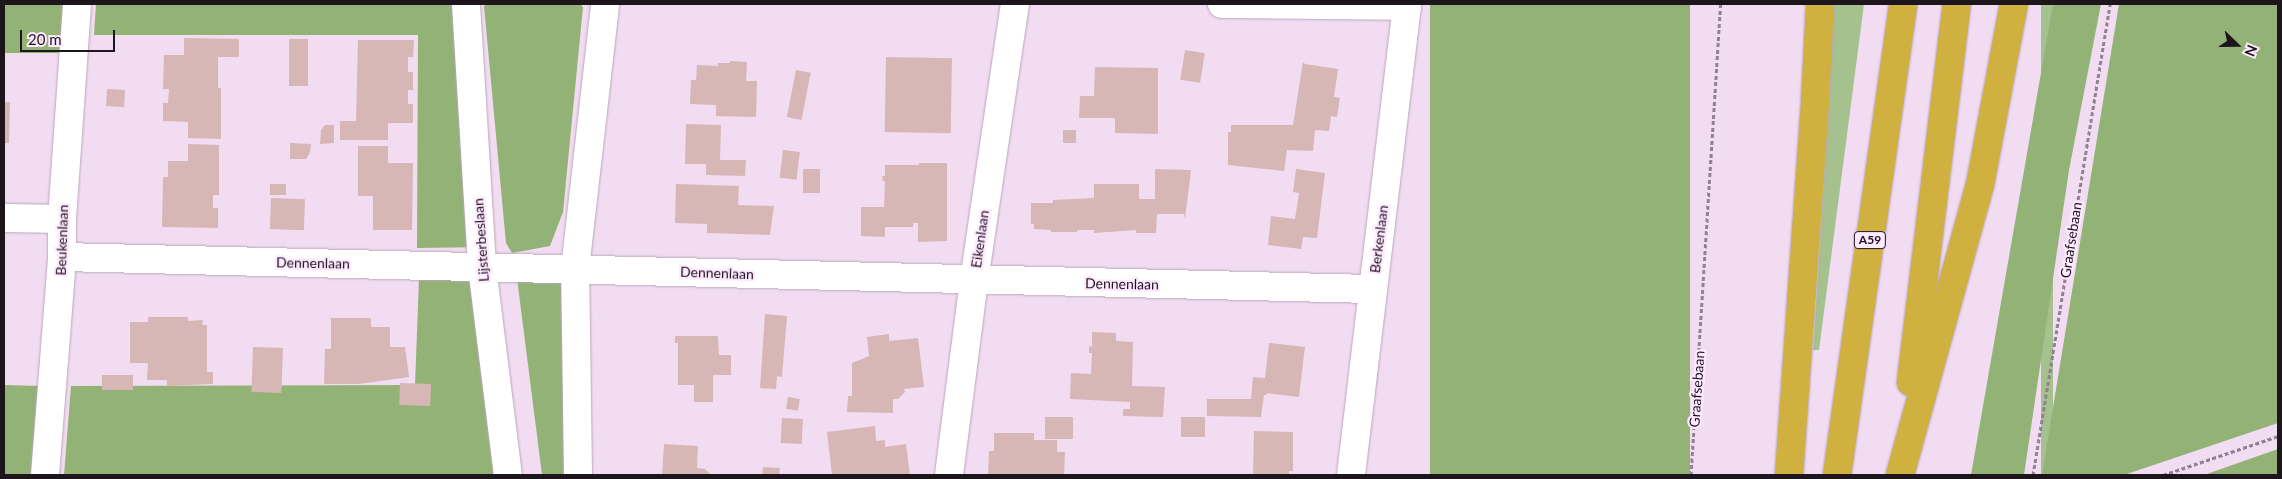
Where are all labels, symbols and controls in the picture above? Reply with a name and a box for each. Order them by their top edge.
scale bar [22,20,118,52]
north arrow [2212,20,2262,70]
text: 20 m [28,30,62,48]
text: N [2241,43,2261,59]
street label: Lijsterbeslaan [470,198,492,282]
street label: Graafsebaan [2057,201,2085,279]
street label: Beukenlaan [52,204,72,276]
street label: Berkenlaan [1366,204,1392,274]
street label: Eikenlaan [968,209,992,269]
road number: A59 [1854,230,1886,250]
street label: Dennenlaan [276,254,350,272]
street label: Dennenlaan [680,263,754,283]
street label: Dennenlaan [1085,275,1159,293]
street label: Graafsebaan [1686,350,1708,428]

